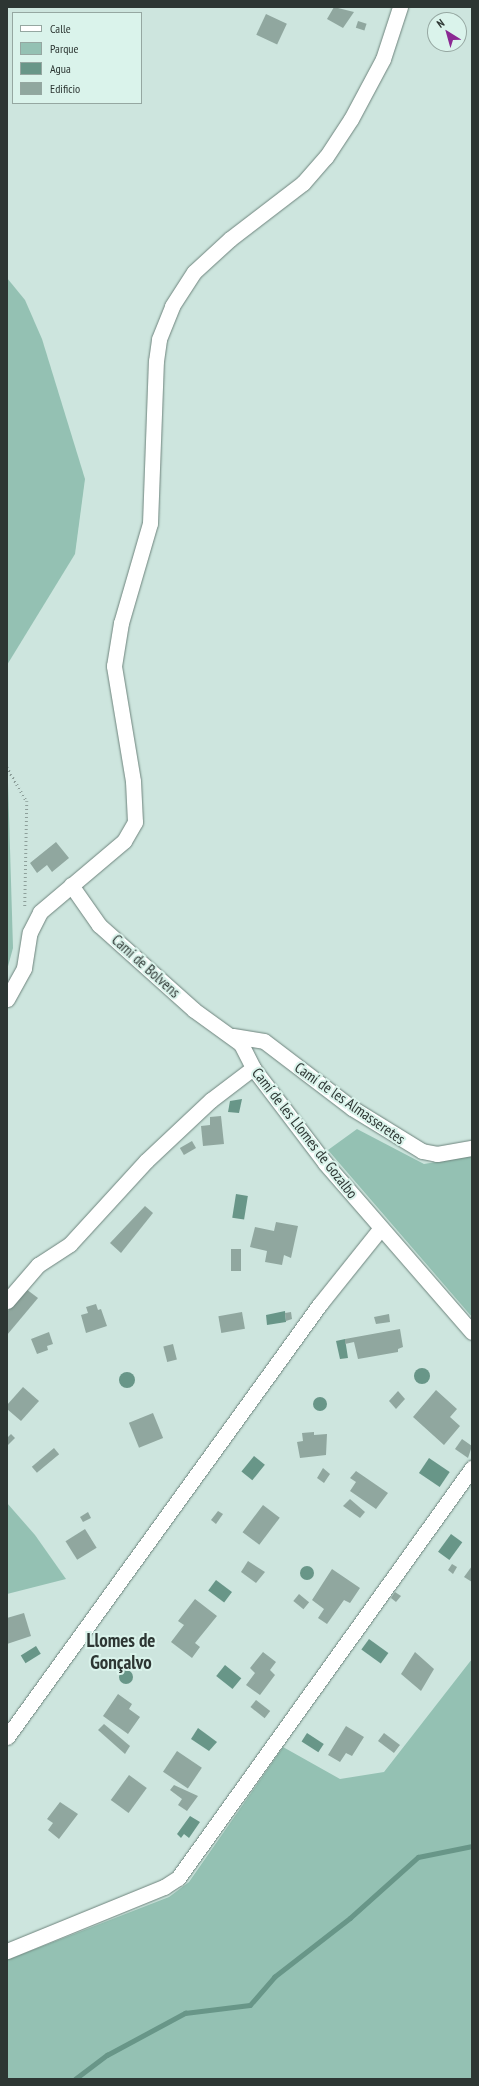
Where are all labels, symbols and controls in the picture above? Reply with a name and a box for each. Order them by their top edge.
legend [12,12,142,104]
north arrow [427,12,467,52]
text: N [434,16,447,31]
text: Calle [50,21,71,36]
text: Parque [50,41,79,56]
text: Agua [50,61,71,76]
text: Edificio [50,81,80,96]
street label: Camí de Bolvens [108,931,184,1001]
street label: Camí de les Almasseretes [291,1058,409,1148]
street label: Camí de les Llomes de Gozalbo [248,1064,362,1202]
district label: Llomes de Gonçalvo [87,1630,155,1674]

